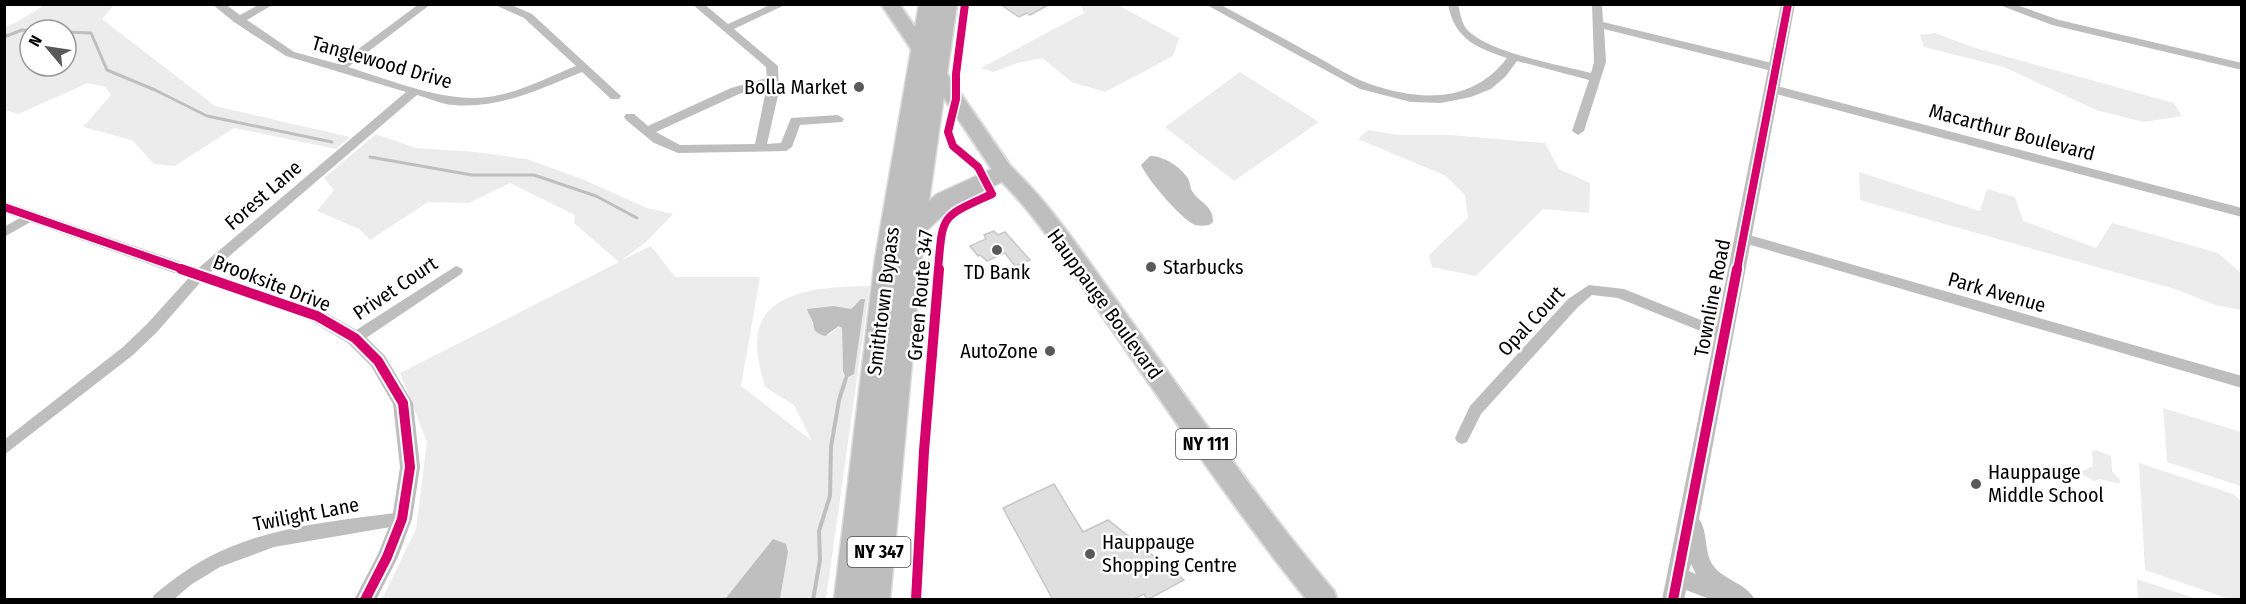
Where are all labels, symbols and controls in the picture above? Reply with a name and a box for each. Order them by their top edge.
north arrow [18,18,78,78]
street label: Tanglewood Drive [309,30,455,94]
text: N [25,32,46,50]
place label: Bolla Market [744,75,847,99]
marker: Bolla Market [852,80,866,94]
street label: Macarthur Boulevard [1926,98,2098,166]
street label: Forest Lane [220,155,306,235]
street label: Hauppauge Boulevard [1042,224,1168,384]
street label: Smithtown Bypass [862,225,904,377]
street label: Green Route 347 [902,228,938,362]
street label: Townline Road [1689,237,1735,359]
marker: TD Bank [990,243,1004,257]
street label: Brooksite Drive [210,250,334,316]
street label: Privet Court [348,251,442,325]
place label: Starbucks [1163,255,1244,279]
place label: TD Bank [964,260,1031,284]
marker: Starbucks [1144,260,1158,274]
street label: Park Avenue [1945,267,2049,317]
street label: Opal Court [1493,281,1570,361]
place label: AutoZone [960,339,1038,363]
marker: AutoZone [1043,344,1057,358]
road number: NY 111 [1176,429,1236,459]
place label: Hauppauge Middle School [1988,460,2104,507]
marker: Hauppauge Middle School [1969,477,1983,491]
street label: Twilight Lane [251,492,361,536]
place label: Hauppauge Shopping Centre [1102,530,1237,577]
road number: NY 347 [848,537,910,567]
marker: Hauppauge Shopping Centre [1083,547,1097,561]

